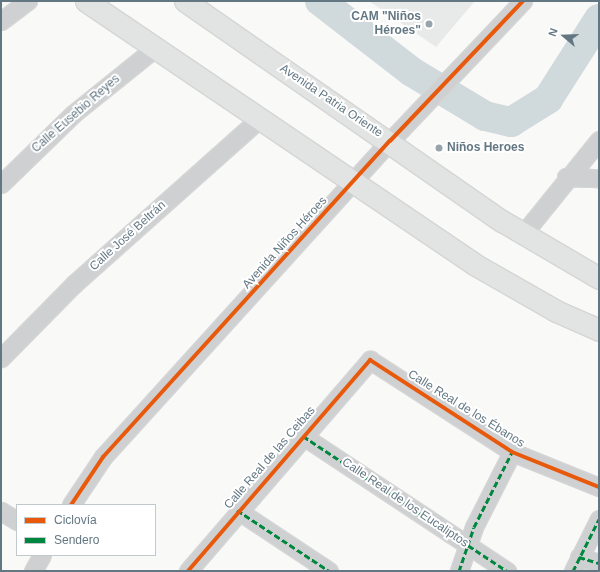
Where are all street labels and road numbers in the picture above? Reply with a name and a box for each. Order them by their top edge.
street label: Avenida Patria Oriente [277,61,385,141]
street label: Calle Eusebio Reyes [29,72,123,156]
street label: Avenida Niños Héroes [240,194,330,292]
street label: Calle José Beltrán [87,198,169,274]
street label: Calle Real de los Ébanos [405,367,527,451]
street label: Calle Real de las Ceibas [221,404,319,512]
street label: Calle Real de los Eucaliptos [339,455,471,551]

